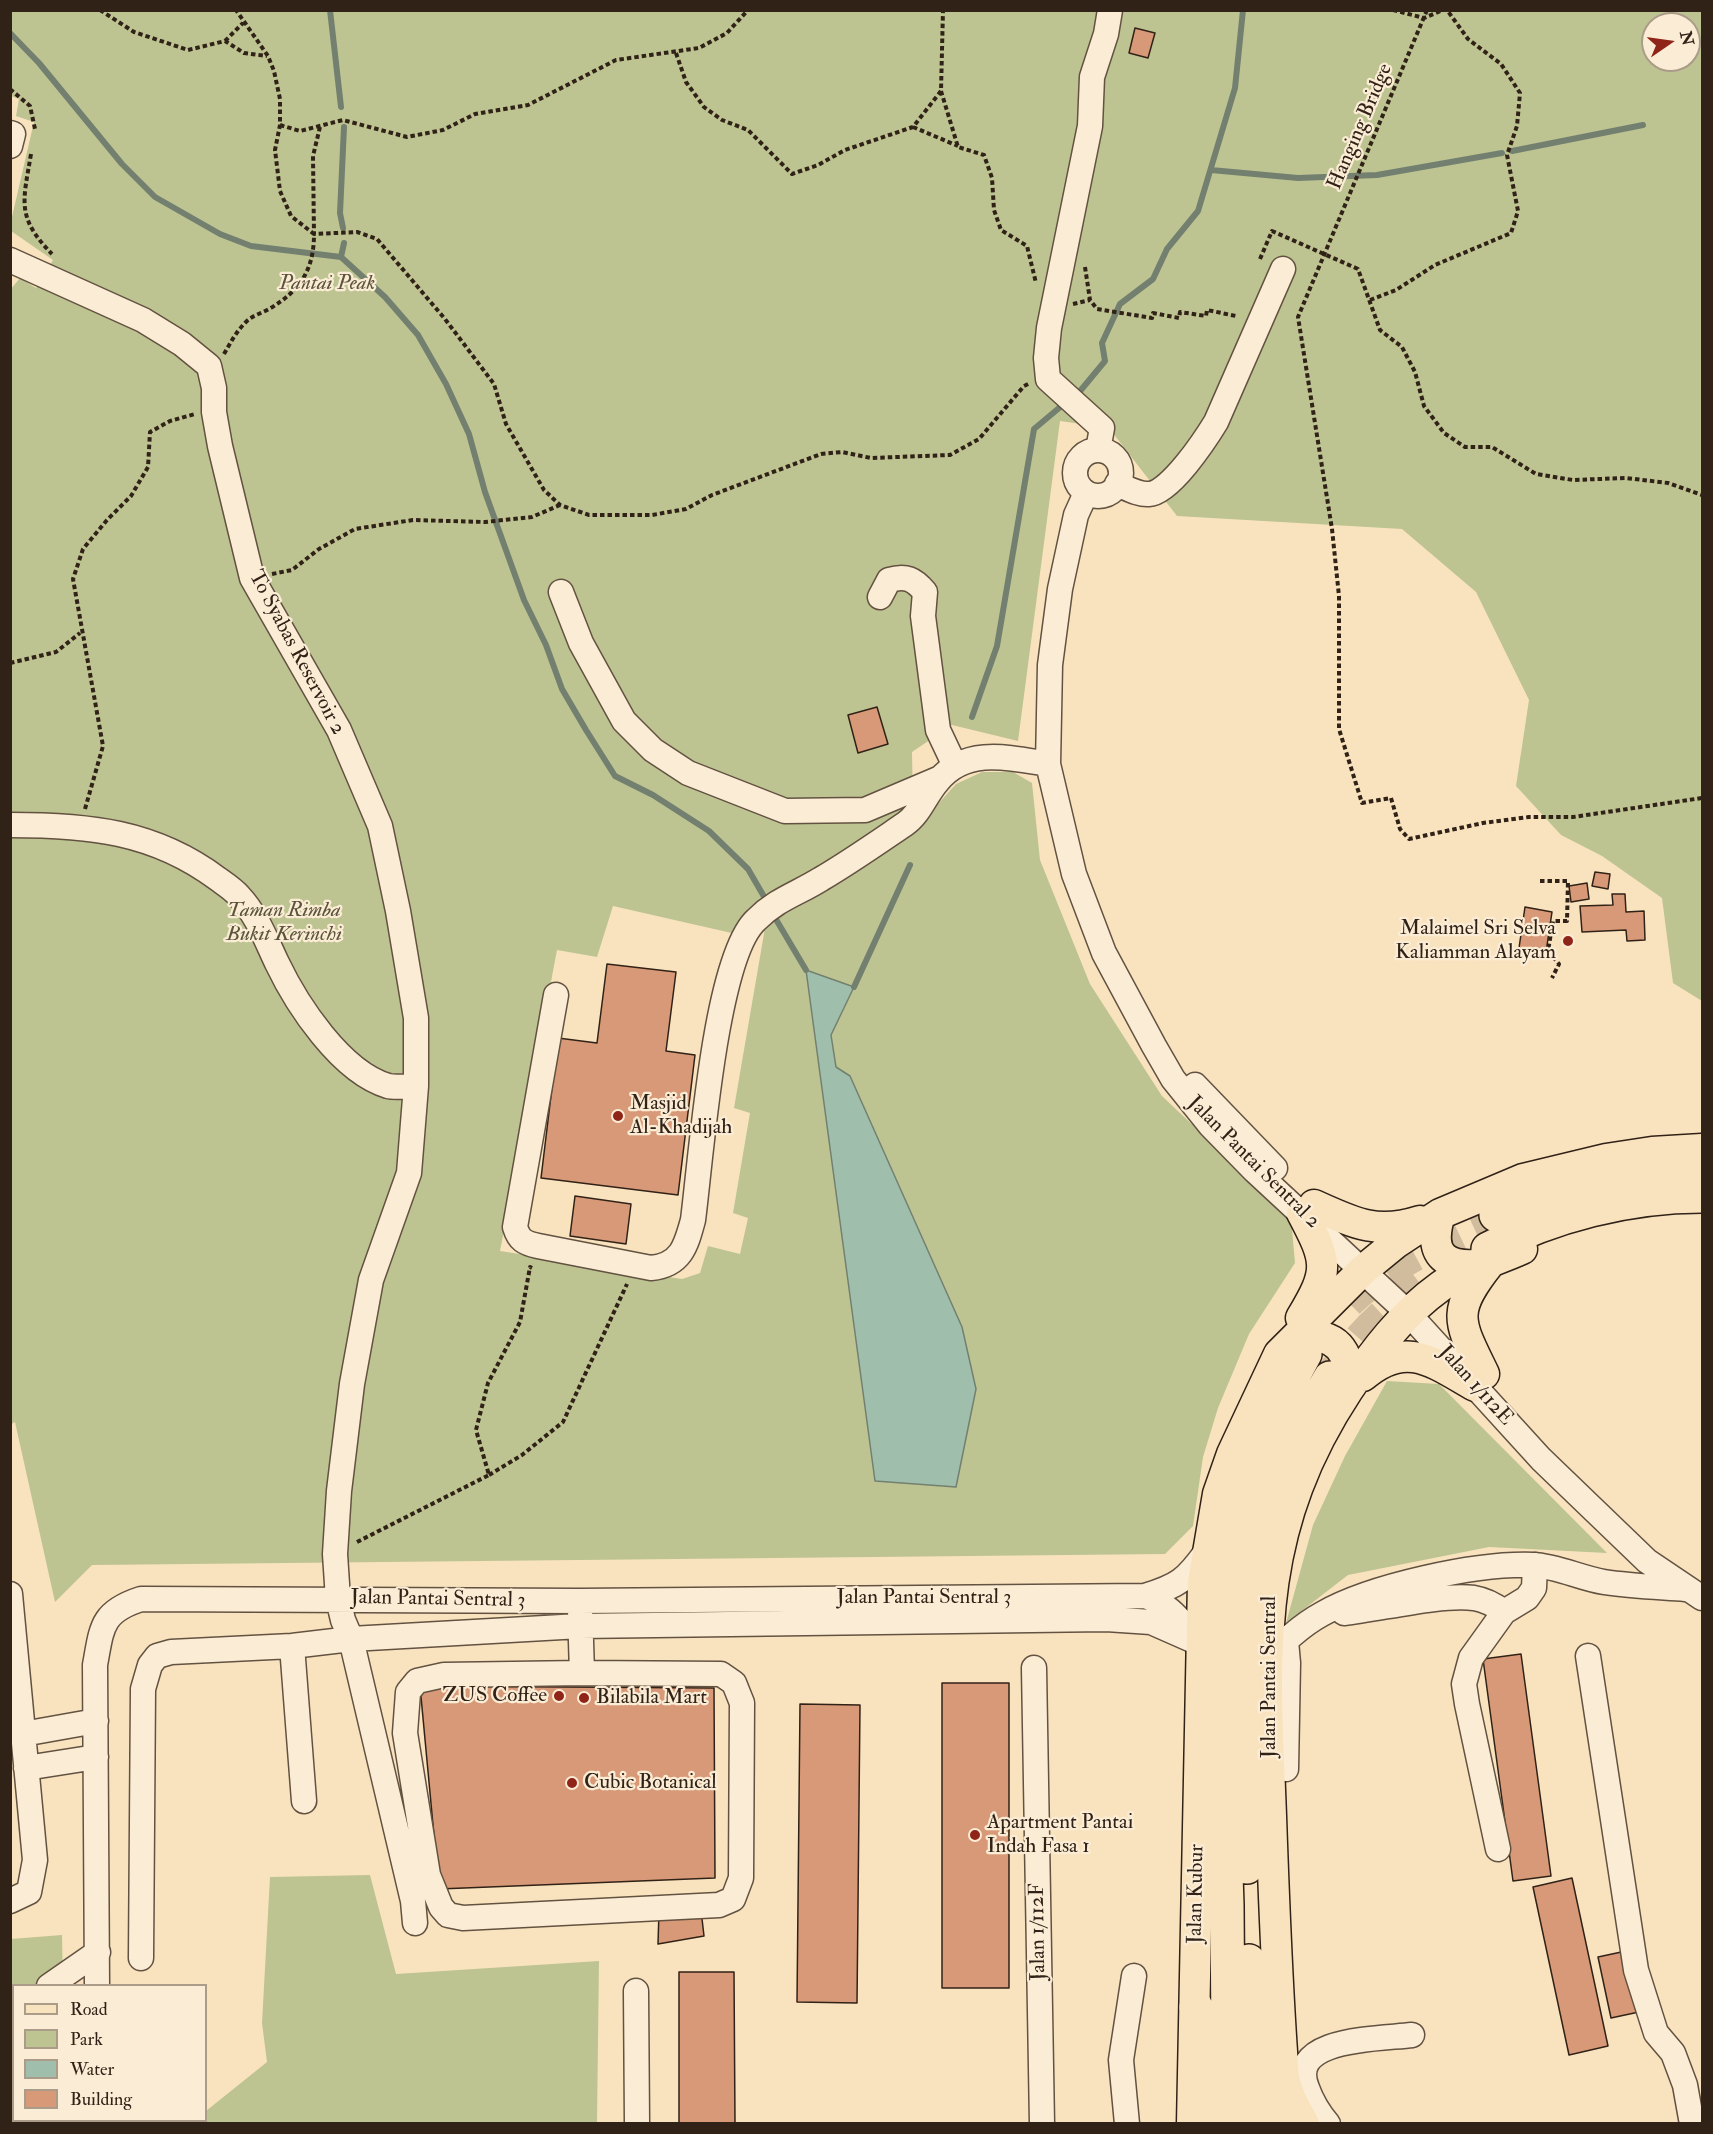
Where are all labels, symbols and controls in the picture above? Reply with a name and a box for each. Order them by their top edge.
north arrow [1641,12,1701,72]
text: N [1675,29,1698,48]
street label: Hanging Bridge [1323,60,1399,194]
park label: Pantai Peak [279,271,375,297]
street label: To Syabas Reservoir 2 [242,567,350,739]
park label: Taman Rimba Bukit Kerinchi [226,898,342,948]
place label: Malaimel Sri Selva Kaliamman Alayam [1395,916,1556,966]
marker: Malaimel Sri Selva Kaliamman Alayam [1561,934,1575,948]
place label: Masjid Al-Khadijah [630,1091,732,1141]
street label: Jalan Pantai Sentral 2 [1181,1091,1325,1235]
marker: Masjid Al-Khadijah [611,1109,625,1123]
street label: Jalan 1/112E [1432,1341,1518,1431]
street label: Jalan Pantai Sentral 3 [837,1585,1011,1611]
street label: Jalan Pantai Sentral 3 [350,1586,526,1614]
street label: Jalan Pantai Sentral [1257,1596,1283,1758]
place label: ZUS Coffee [443,1683,547,1709]
place label: Bilabila Mart [596,1685,707,1711]
marker: ZUS Coffee [552,1689,566,1703]
marker: Bilabila Mart [577,1691,591,1705]
place label: Cubic Botanical [584,1770,717,1796]
marker: Cubic Botanical [565,1776,579,1790]
place label: Apartment Pantai Indah Fasa 1 [987,1810,1133,1860]
marker: Apartment Pantai Indah Fasa 1 [968,1828,982,1842]
street label: Jalan Kubur [1184,1844,1210,1944]
street label: Jalan 1/112F [1026,1883,1052,1981]
legend [12,1984,207,2122]
text: Road [70,1998,108,2021]
text: Park [70,2028,103,2051]
text: Water [70,2058,114,2081]
text: Building [70,2088,132,2111]

